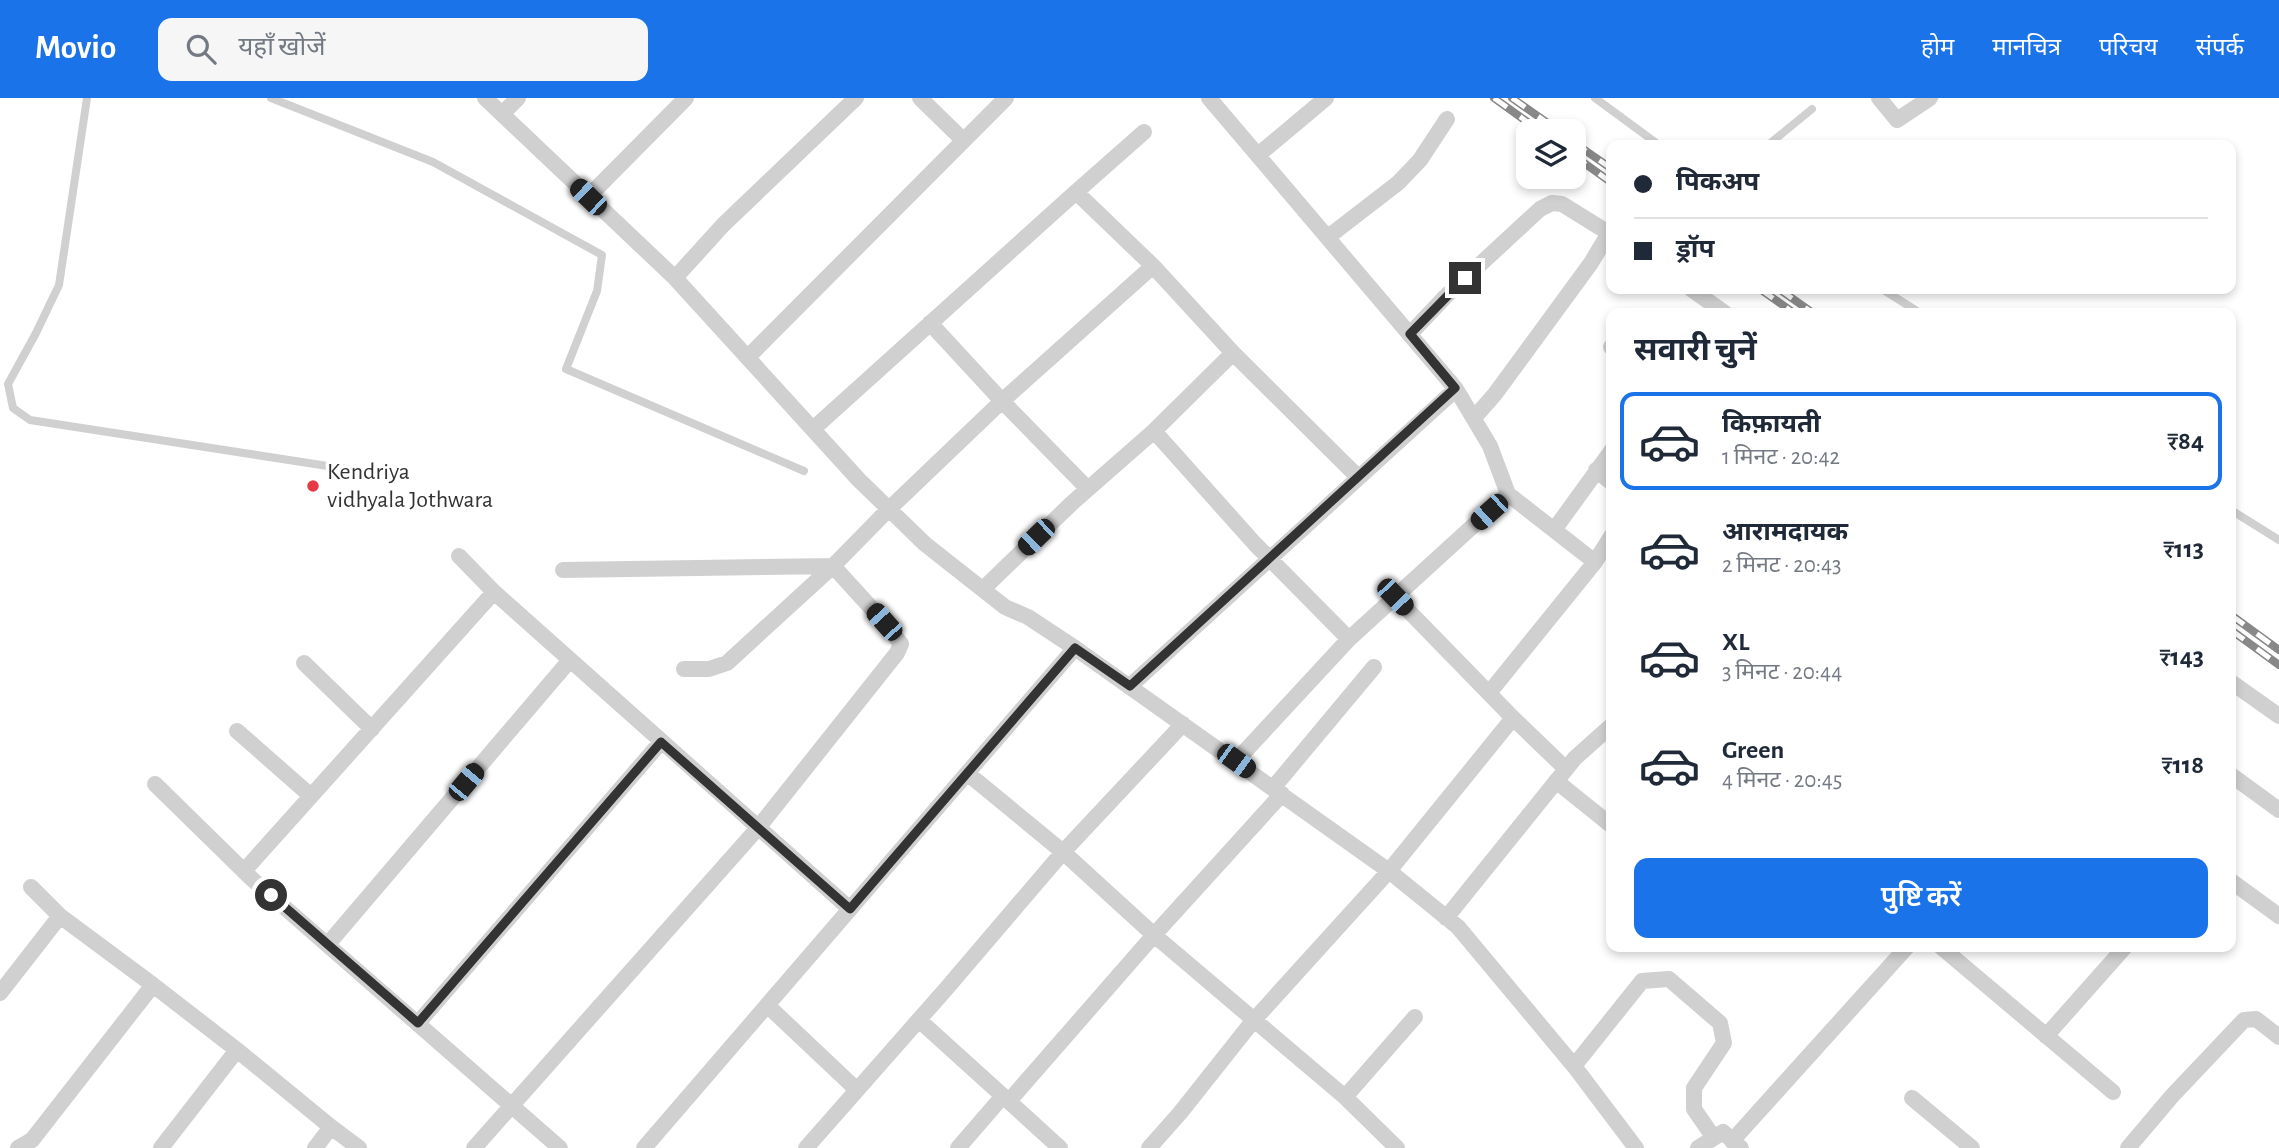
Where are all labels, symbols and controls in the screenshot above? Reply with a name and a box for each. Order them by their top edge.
search box [158,18,648,81]
icon: search [182,30,220,68]
text: Movio [35,32,116,65]
text: यहाँ खोजें [238,34,326,60]
text: होम [1921,36,1954,60]
text: मानचित्र [1992,36,2061,60]
text: परिचय [2099,36,2158,60]
text: संपर्क [2196,36,2244,60]
map controls [1516,119,1586,189]
button: layers [1516,119,1586,189]
text: पिकअप [1676,169,1759,195]
car [566,175,611,219]
text: ड्रॉप [1676,236,1714,262]
route end [1449,262,1481,294]
text: सवारी चुनें [1634,334,1757,366]
icon: car [1638,410,1701,473]
text: किफ़ायती [1722,411,1821,437]
text: ₹84 [2167,428,2204,454]
text: 1 मिनट · 20:42 [1722,446,1840,469]
place label: Kendriya vidhyala Jothwara [327,460,493,512]
marker: Kendriya vidhyala Jothwara [305,478,321,494]
car [1467,490,1512,534]
car [1014,515,1059,559]
icon: car [1638,518,1701,581]
text: आरामदायक [1722,519,1848,545]
text: ₹113 [2163,536,2204,562]
text: 2 मिनट · 20:43 [1722,554,1842,577]
car [1373,575,1418,619]
car [863,599,906,645]
icon: car [1638,626,1701,689]
text: XL [1722,629,1749,655]
text: ₹143 [2159,644,2204,670]
text: 3 मिनट · 20:44 [1722,661,1842,684]
icon: car [1638,734,1701,797]
text: Green [1722,737,1784,763]
car [1213,740,1260,782]
text: ₹118 [2162,752,2204,778]
car [445,759,488,805]
text: 4 मिनट · 20:45 [1722,769,1842,792]
button: पुष्टि करें [1634,858,2208,938]
route start [255,879,287,911]

